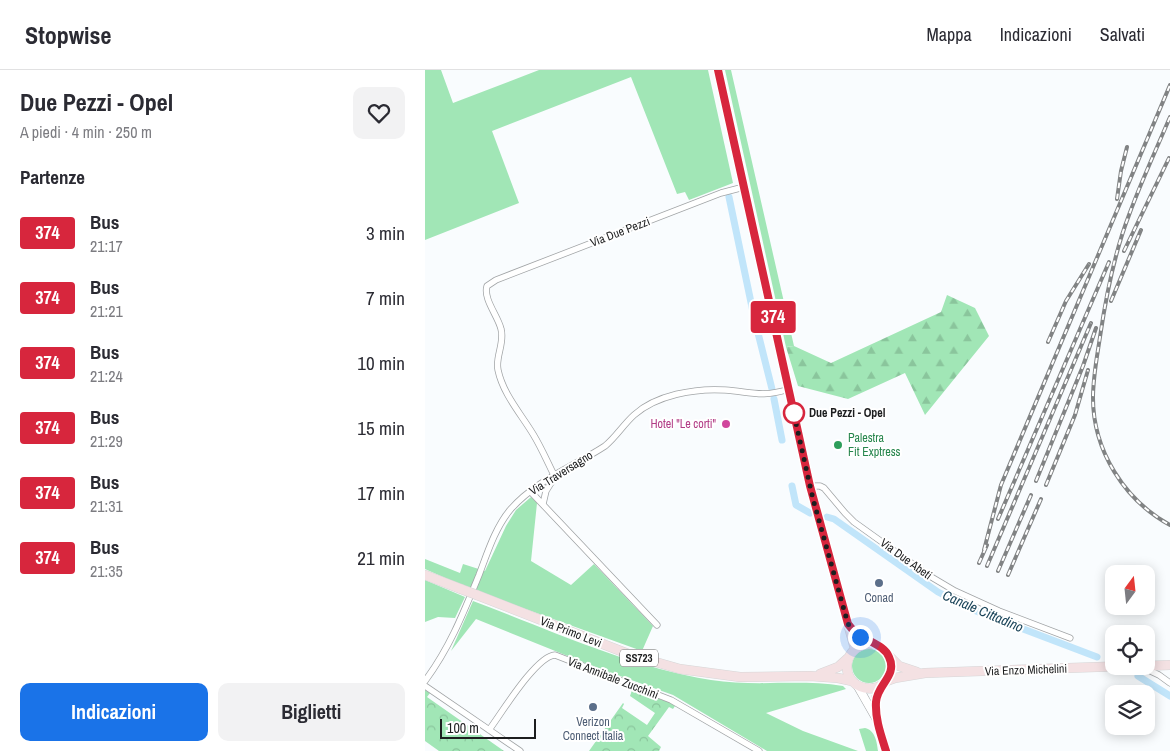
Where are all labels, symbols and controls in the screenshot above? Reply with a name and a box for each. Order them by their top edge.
text: Stopwise [25,19,111,51]
text: Mappa [927,22,972,47]
text: Indicazioni [1000,22,1072,47]
text: Salvati [1100,22,1145,47]
text: Due Pezzi - Opel [20,86,173,118]
button: heart [353,87,405,139]
text: A piedi · 4 min · 250 m [20,121,152,143]
text: Partenze [20,164,85,190]
text: Bus [90,209,119,235]
street label: Via Due Pezzi [588,213,652,251]
text: 374 [35,220,60,245]
text: 3 min [366,220,405,246]
text: 21:17 [90,235,123,257]
text: Bus [90,274,119,300]
text: 374 [35,285,60,310]
text: 7 min [366,285,405,311]
text: 21:21 [90,300,123,322]
line badge: 374 [744,301,802,333]
text: 374 [761,304,785,329]
text: Bus [90,339,119,365]
text: 374 [35,350,60,375]
text: 10 min [357,350,405,376]
text: 21:24 [90,365,123,387]
marker: Due Pezzi - Opel [783,402,805,424]
text: Bus [90,404,119,430]
place label: Due Pezzi - Opel [809,405,886,421]
text: 374 [35,415,60,440]
text: 15 min [357,415,405,441]
place label: Hotel "Le corti" [650,416,717,432]
marker: Hotel "Le corti" [720,418,732,430]
text: 21:29 [90,430,123,452]
place label: Palestra Fit Exptress [848,430,901,460]
marker: Palestra Fit Exptress [832,439,844,451]
street label: Via Traversagno [526,447,596,499]
text: Bus [90,469,119,495]
text: 374 [35,480,60,505]
text: 17 min [357,480,405,506]
text: 21:31 [90,495,123,517]
text: Bus [90,534,119,560]
street label: Via Due Abeti [877,535,935,583]
text: 374 [35,545,60,570]
text: 21 min [357,545,405,571]
text: 21:35 [90,560,123,582]
north arrow [1105,565,1155,615]
map controls [1105,565,1155,735]
marker: Conad [873,577,885,589]
water label: Canale Cittadino [940,586,1026,636]
place label: Conad [865,590,894,606]
street label: Via Primo Levi [538,613,604,651]
your location [848,625,873,650]
button: locate [1105,625,1155,675]
road number: SS723 [620,650,658,666]
street label: Via Annibale Zucchini [565,653,661,703]
street label: Via Enzo Michelini [985,661,1067,679]
button: Indicazioni [20,683,208,741]
button: Biglietti [218,683,405,741]
button: layers [1105,685,1155,735]
marker: Verizon Connect Italia [587,701,599,713]
place label: Verizon Connect Italia [563,714,624,744]
scale bar [440,716,536,739]
text: 100 m [447,719,479,737]

